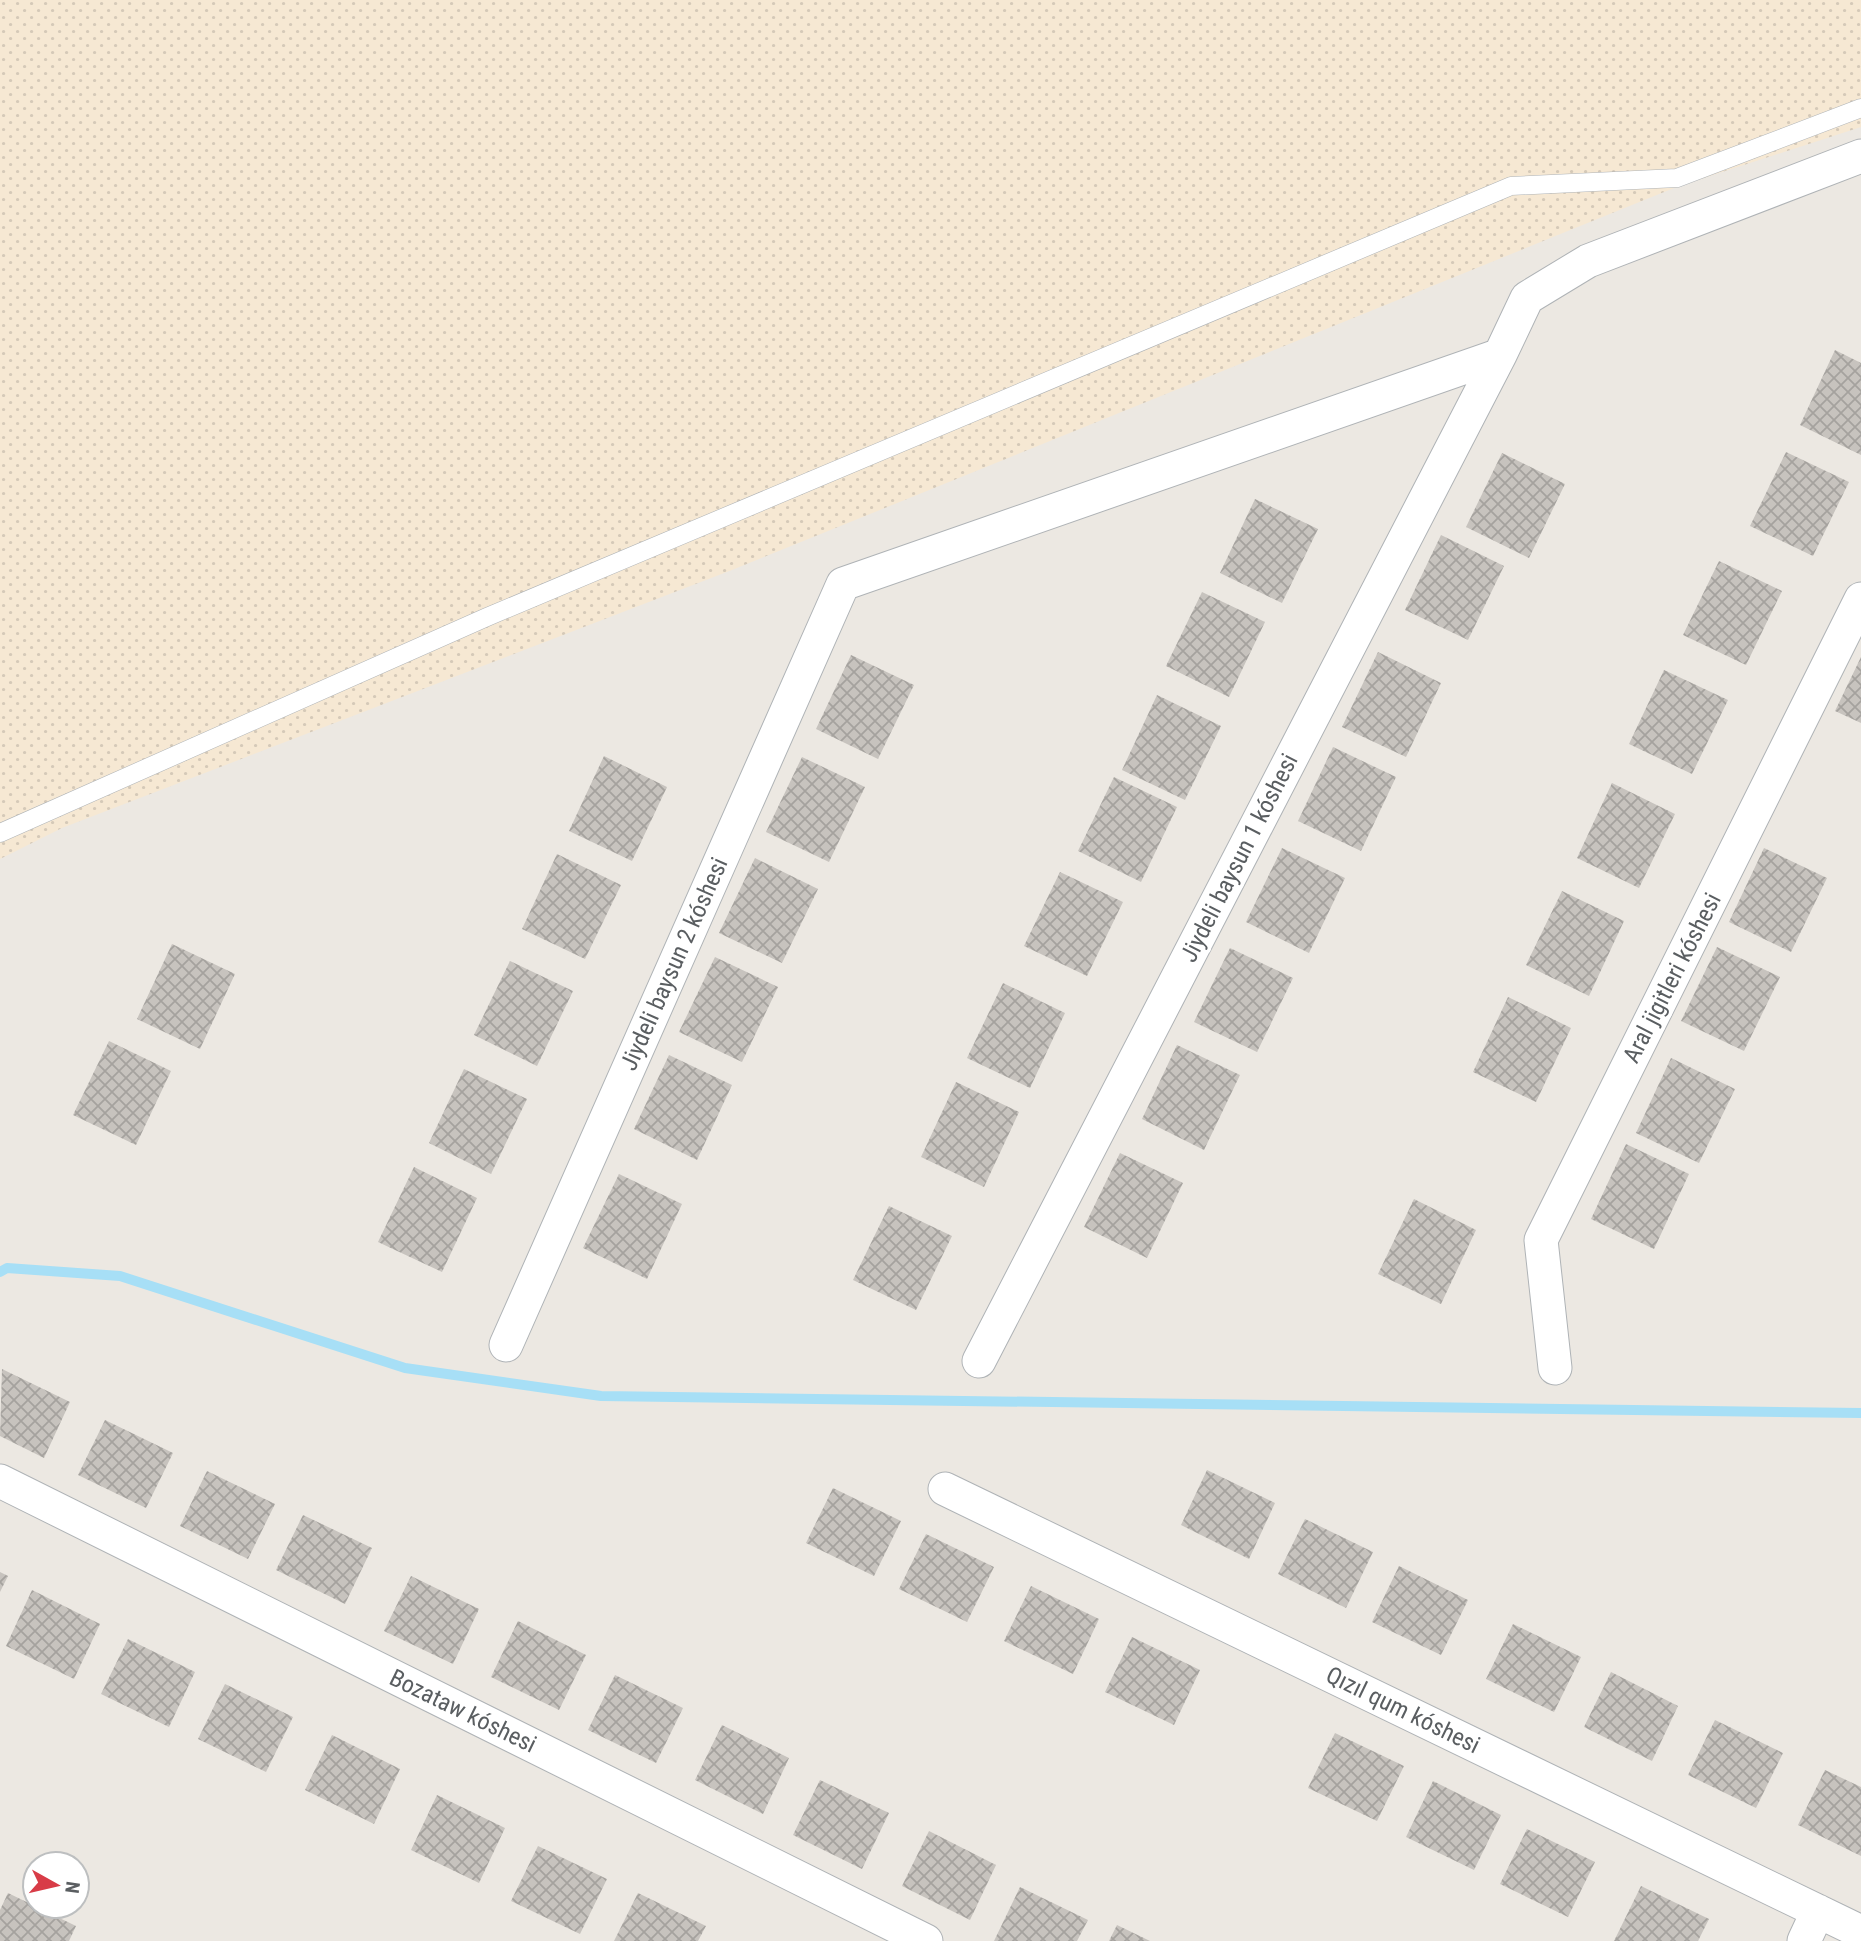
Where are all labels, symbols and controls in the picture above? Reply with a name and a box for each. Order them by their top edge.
street label: Jiydeli baysun 1 kóshesi [1174,749,1304,967]
street label: Jiydeli baysun 2 kóshesi [614,853,734,1075]
street label: Aral jigitleri kóshesi [1617,888,1727,1068]
street label: Qızıl qum kóshesi [1322,1661,1484,1759]
street label: Bozataw kóshesi [385,1663,541,1759]
north arrow [21,1850,91,1920]
text: N [60,1880,85,1895]

